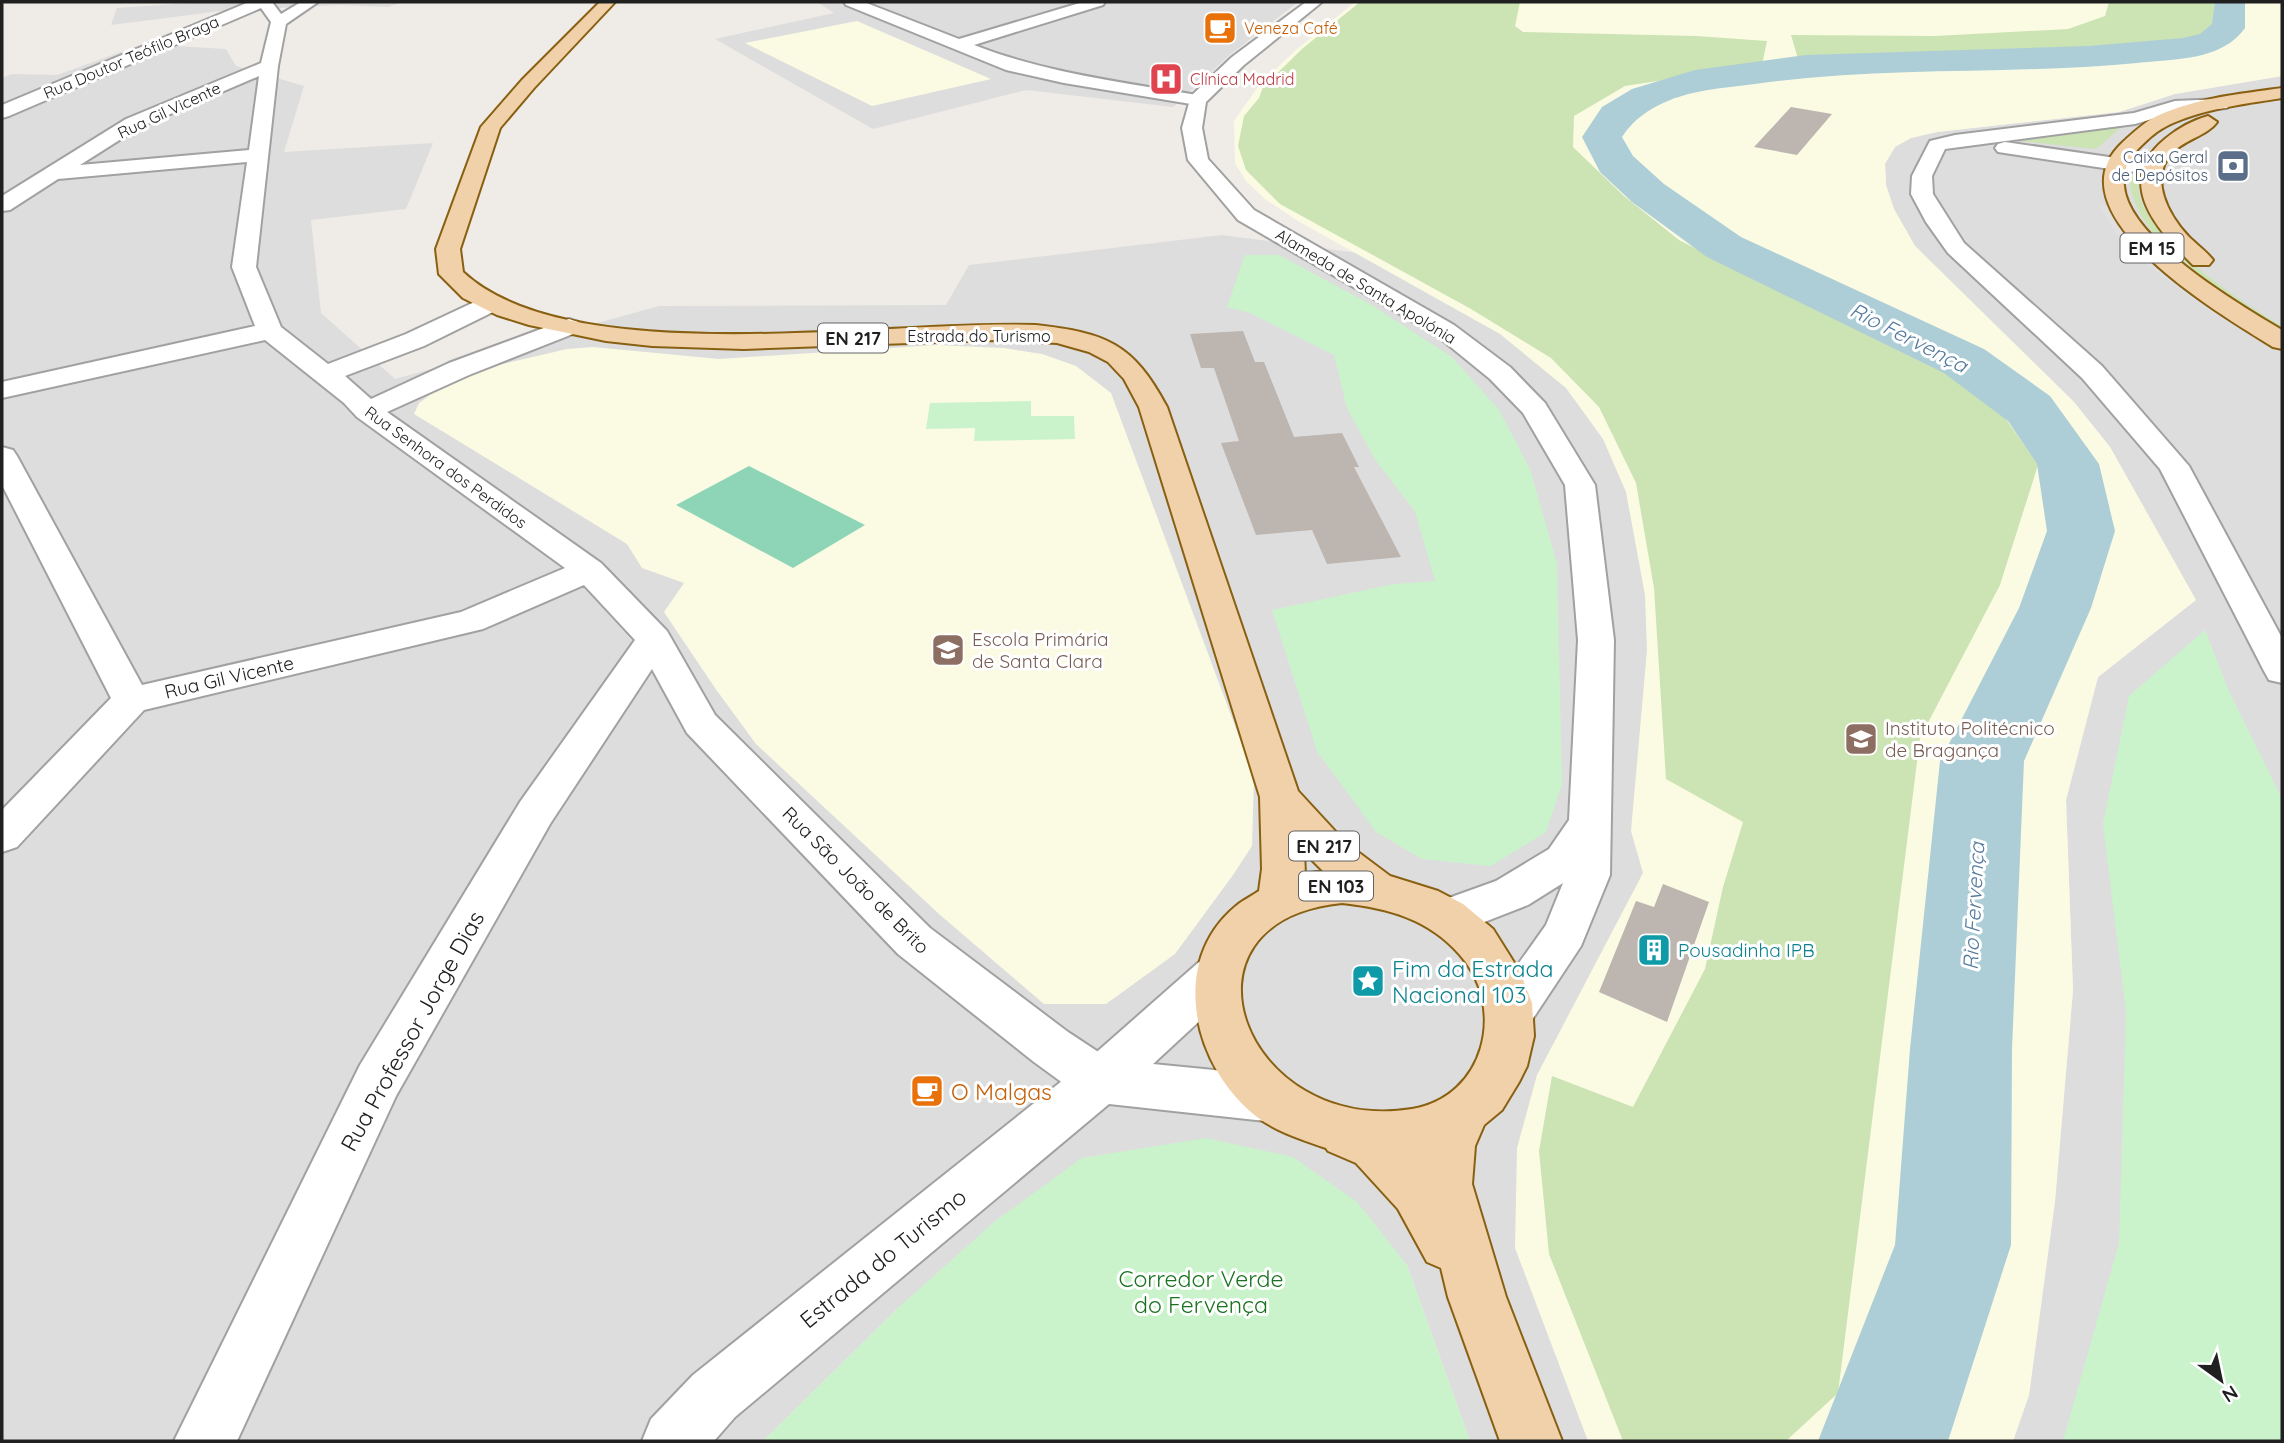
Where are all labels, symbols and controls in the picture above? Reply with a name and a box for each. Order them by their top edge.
cafe icon: Veneza Café [1201,9,1239,47]
street label: Rua Doutor Teófilo Braga [40,11,222,103]
place label: Veneza Café [1244,18,1338,38]
hospital icon: Clínica Madrid [1147,60,1185,98]
place label: Clínica Madrid [1190,69,1294,89]
street label: Rua Gil Vicente [114,77,224,143]
place label: Caixa Geral de Depósitos [2111,147,2208,185]
bank icon: Caixa Geral de Depósitos [2214,147,2252,185]
street label: Alameda de Santa Apolónia [1272,224,1460,348]
road number: EM 15 [2120,234,2184,262]
water label: Rio Fervença [1846,296,1973,378]
road number: EN 217 [818,324,888,352]
street label: Estrada do Turismo [907,326,1051,346]
street label: Rua Senhora dos Perdidos [361,402,531,532]
place label: Escola Primária de Santa Clara [972,627,1109,673]
school or university icon: Escola Primária de Santa Clara [929,631,967,669]
street label: Rua Gil Vicente [162,650,296,704]
place label: Instituto Politécnico de Bragança [1885,716,2055,762]
school or university icon: Instituto Politécnico de Bragança [1842,720,1880,758]
street label: Rua São João de Brito [777,801,935,959]
road number: EN 217 [1289,832,1359,860]
water label: Rio Fervença [1957,840,1989,971]
road number: EN 103 [1299,872,1373,900]
street label: Rua Professor Jorge Dias [334,906,490,1156]
building icon: Pousadinha IPB [1635,931,1673,969]
place label: Pousadinha IPB [1678,938,1815,962]
place label: Fim da Estrada Nacional 103 [1392,954,1553,1009]
place icon: Fim da Estrada Nacional 103 [1349,962,1387,1000]
cafe icon: O Malgas [908,1072,946,1110]
place label: O Malgas [951,1077,1052,1106]
street label: Estrada do Turismo [794,1182,972,1334]
park label: Corredor Verde do Fervença [1118,1264,1284,1319]
north arrow [2186,1345,2256,1415]
text: N [2218,1380,2243,1408]

